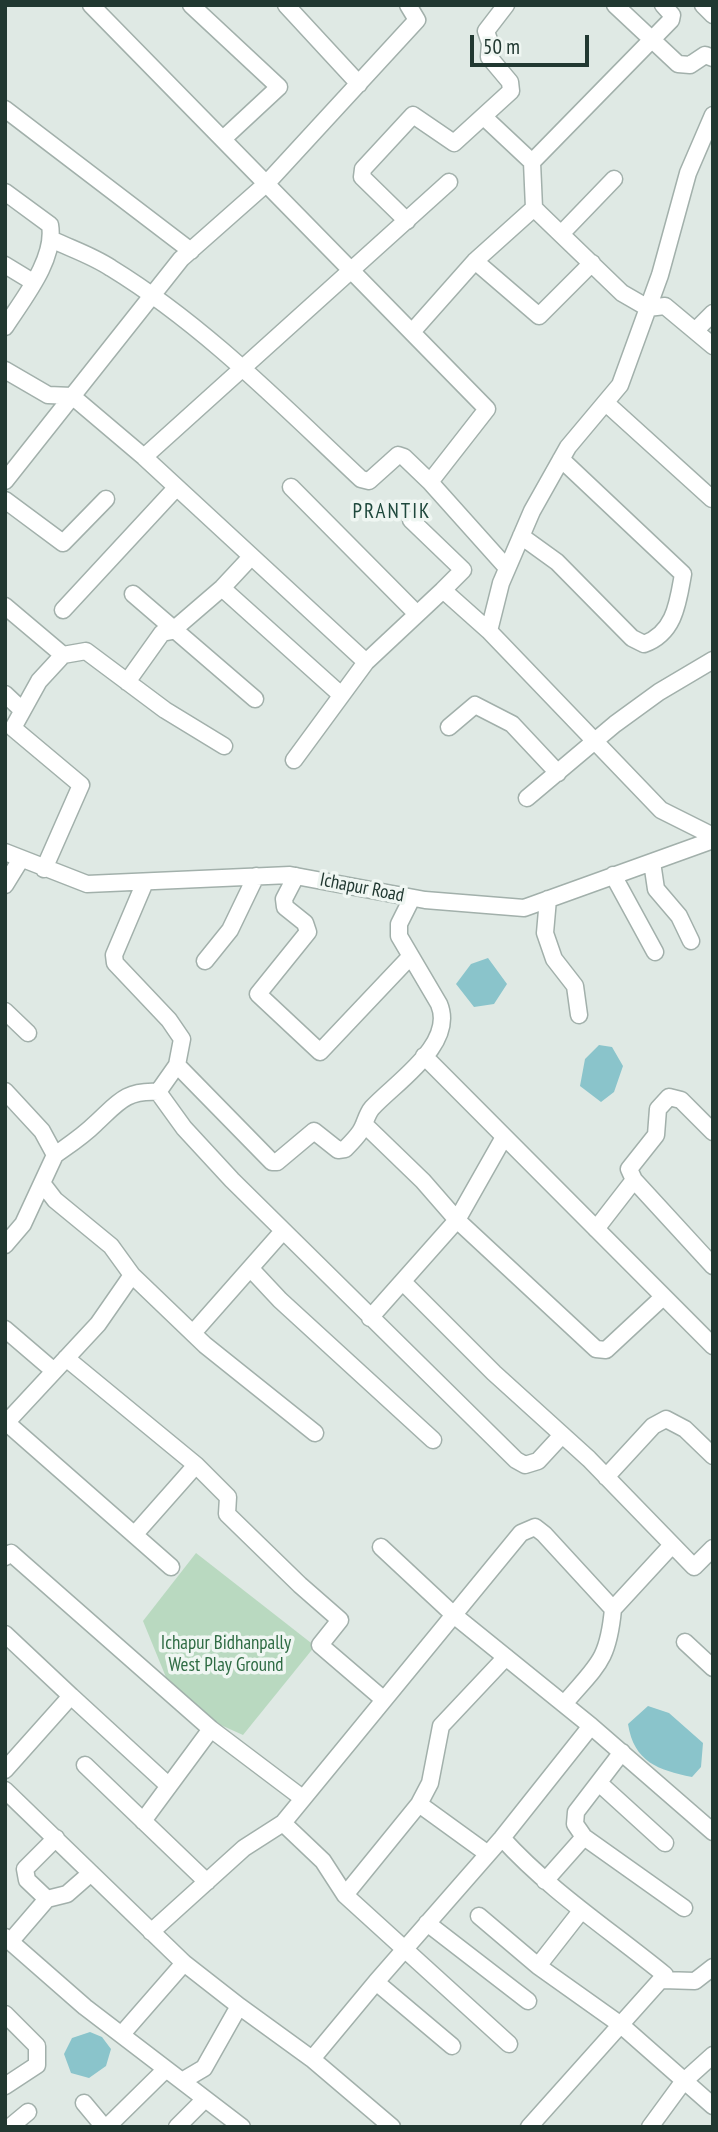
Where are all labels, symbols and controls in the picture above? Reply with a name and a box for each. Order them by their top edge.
scale bar [473,21,592,65]
text: 50 m [483,33,520,60]
district label: PRANTIK [353,499,431,525]
street label: Ichapur Road [318,869,406,907]
park label: Ichapur Bidhanpally West Play Ground [161,1633,291,1677]

